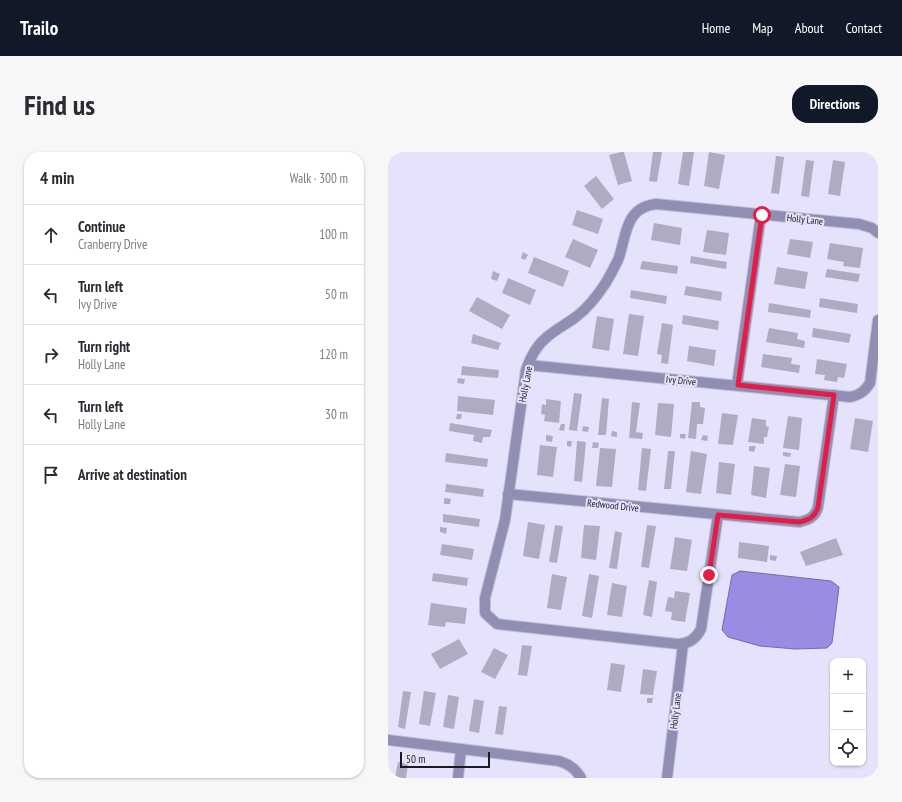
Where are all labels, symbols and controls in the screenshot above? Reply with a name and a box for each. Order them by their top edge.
text: Trailo [20,16,58,40]
text: Home [702,19,730,37]
text: Map [752,19,773,37]
text: About [795,19,824,37]
text: Contact [846,19,882,37]
button: Directions [792,85,878,123]
text: Find us [24,86,95,123]
text: 4 min [40,167,74,189]
text: Walk · 300 m [290,170,348,187]
route start [753,206,771,224]
street label: Holly Lane [786,211,824,228]
text: Continue [78,217,125,236]
icon: ahead [40,224,62,246]
text: 100 m [319,226,348,243]
text: Cranberry Drive [78,236,147,253]
text: Turn left [78,277,123,296]
icon: left [40,284,62,306]
text: 50 m [325,286,348,303]
text: Ivy Drive [78,296,117,313]
text: Turn right [78,337,130,356]
icon: right [40,344,62,366]
text: 120 m [319,346,348,363]
text: Holly Lane [78,356,125,373]
street label: Holly Lane [516,365,535,403]
street label: Ivy Drive [665,372,697,389]
text: Turn left [78,397,123,416]
icon: left [40,404,62,426]
text: 30 m [325,406,348,423]
text: Holly Lane [78,416,125,433]
icon: arrive [40,464,62,486]
text: Arrive at destination [78,465,187,484]
street label: Redwood Drive [586,496,639,515]
route end [700,566,718,584]
map controls [830,658,866,766]
button: + [830,658,866,694]
street label: Holly Lane [667,692,684,730]
button: − [830,694,866,730]
button: locate [830,730,866,766]
scale bar [400,750,490,769]
text: 50 m [406,752,425,766]

